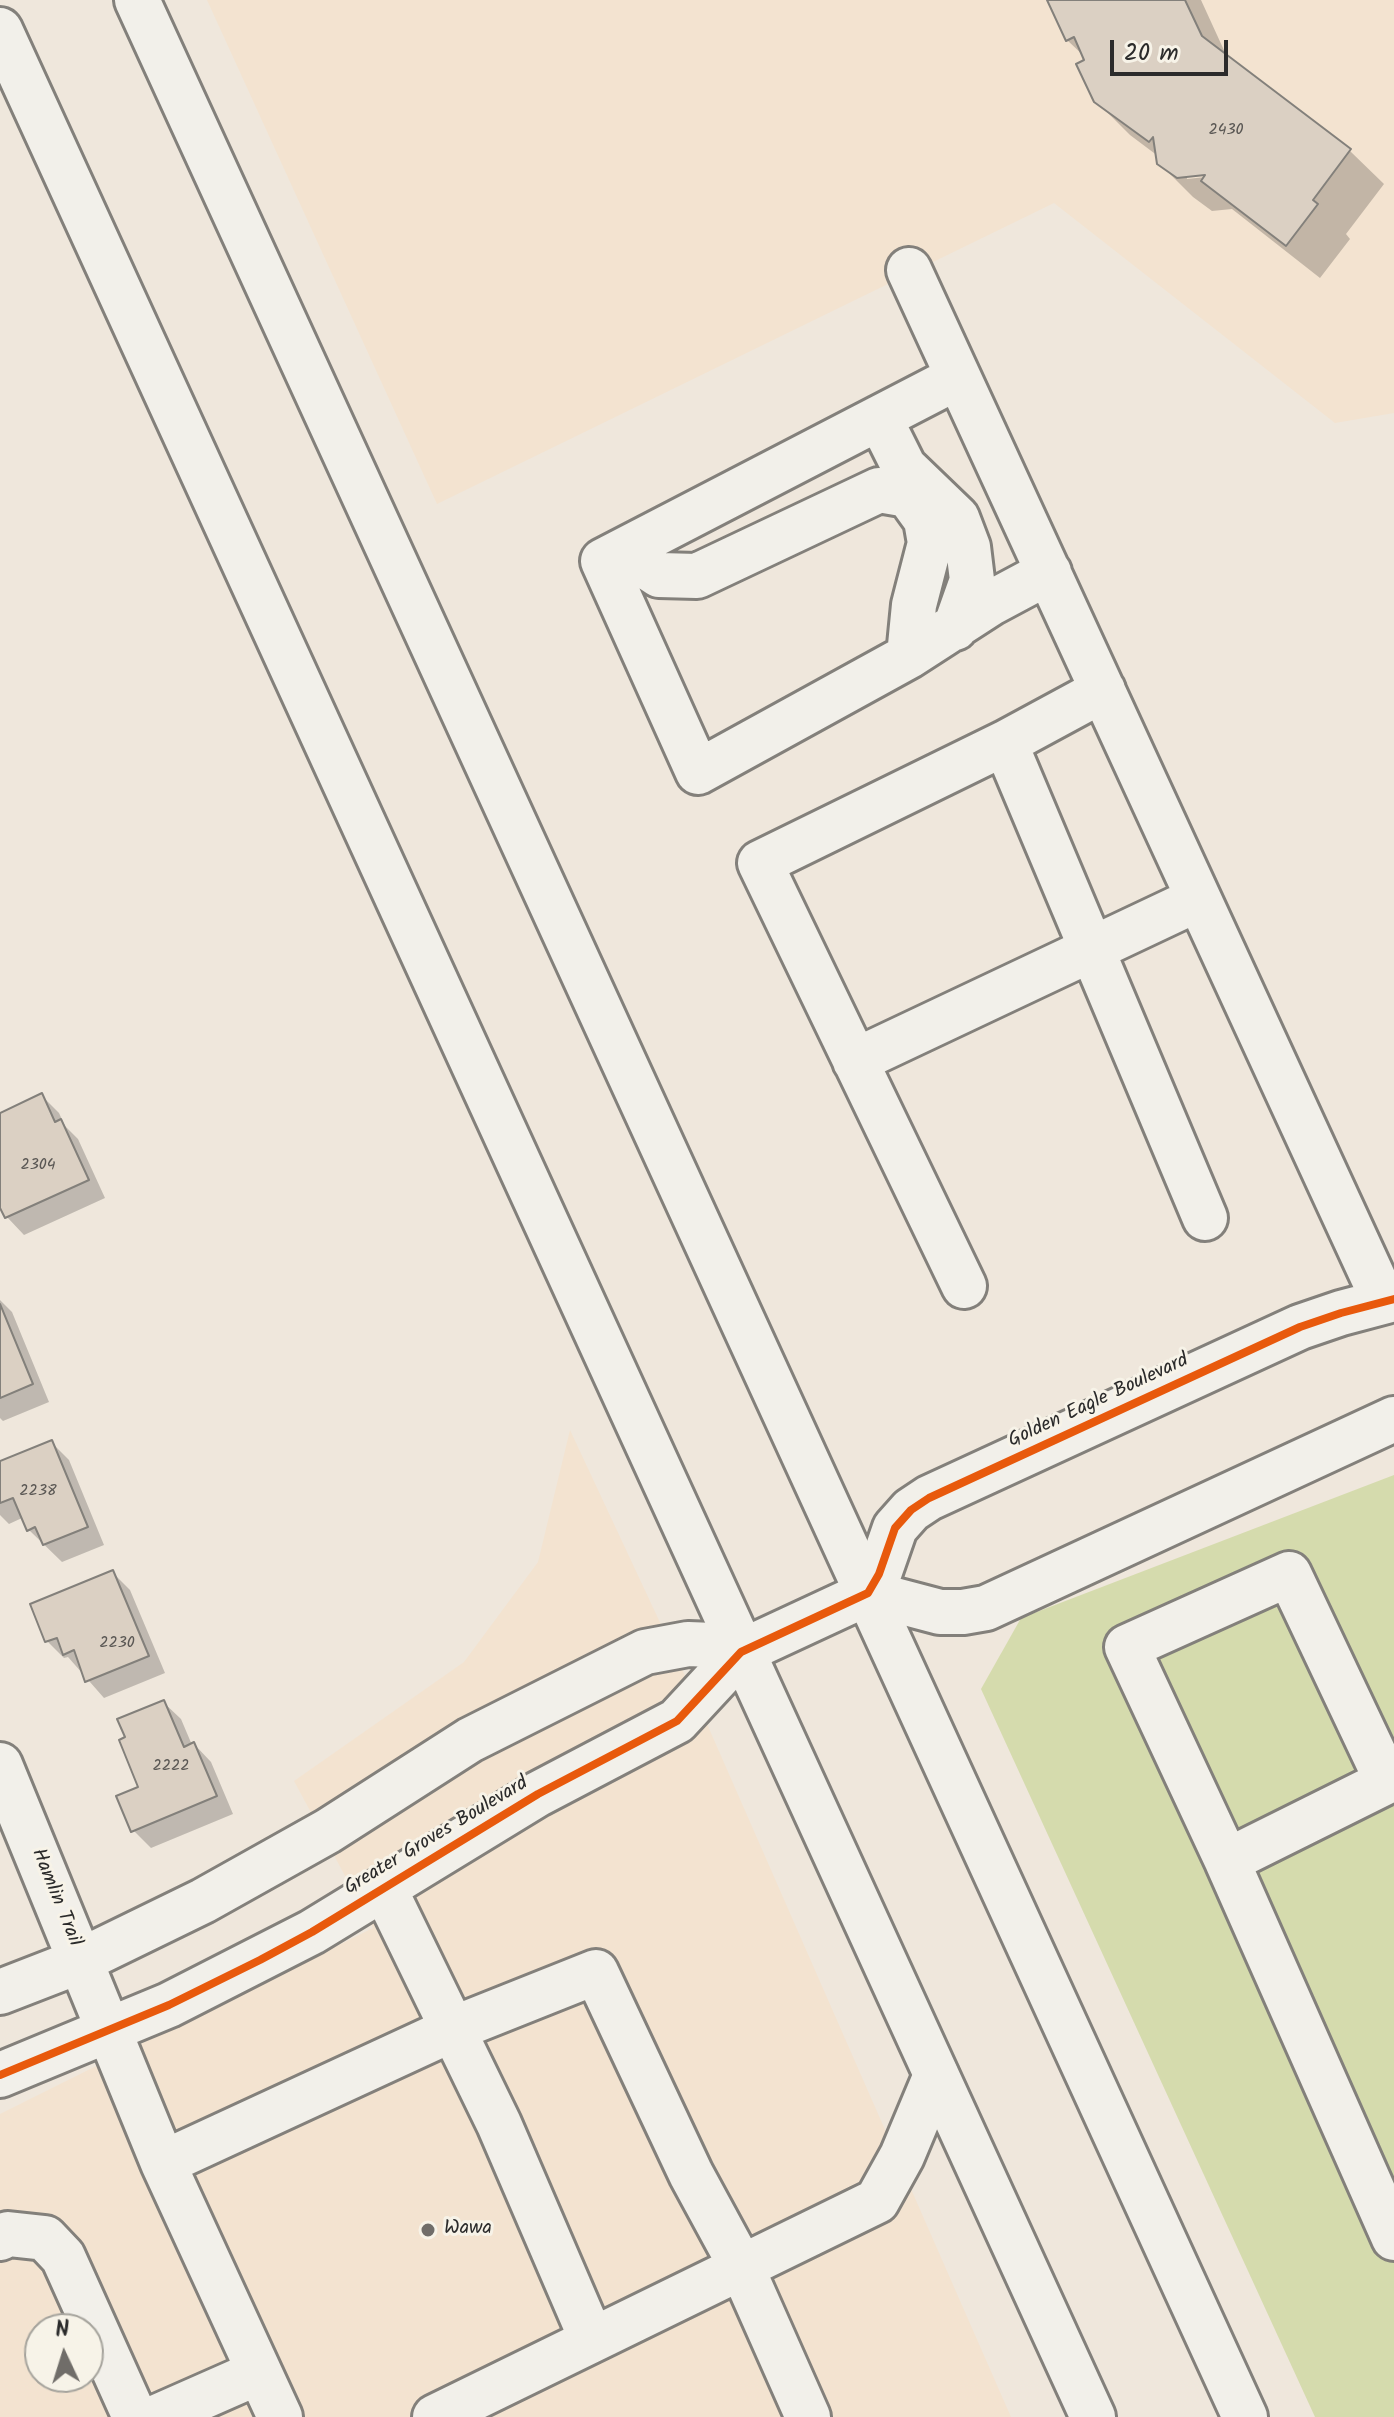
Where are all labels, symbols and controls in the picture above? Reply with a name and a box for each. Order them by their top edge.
scale bar [1114,24,1232,74]
text: 20 m [1124,34,1179,73]
house number: 2430 [1208,121,1244,141]
house number: 2304 [20,1156,56,1176]
street label: Golden Eagle Boulevard [1005,1350,1193,1454]
house number: 2238 [19,1482,57,1502]
house number: 2230 [99,1634,135,1654]
house number: 2222 [152,1757,190,1777]
street label: Greater Groves Boulevard [341,1773,533,1901]
street label: Hamlin Trail [25,1846,85,1950]
place label: Wawa [444,2218,492,2242]
marker: Wawa [419,2221,437,2239]
north arrow [24,2313,104,2393]
text: N [54,2313,71,2348]

